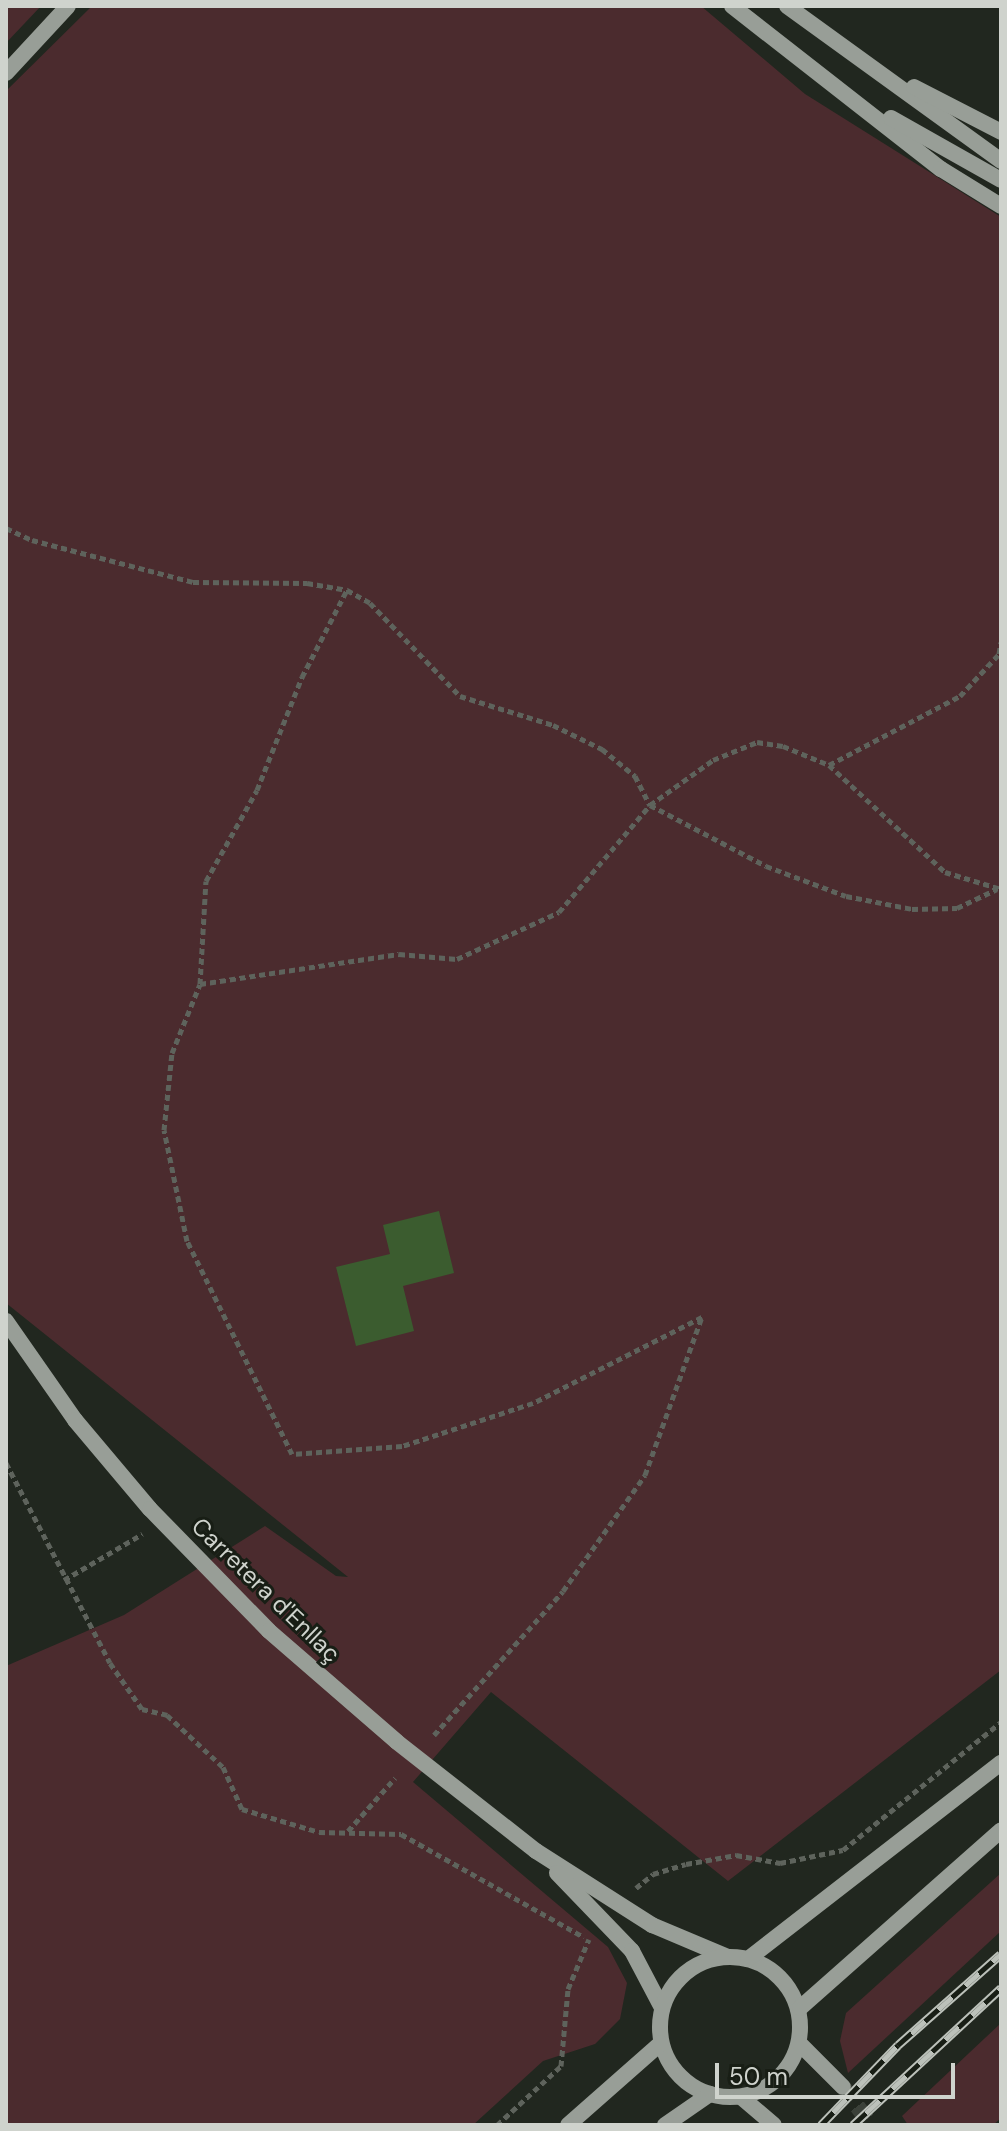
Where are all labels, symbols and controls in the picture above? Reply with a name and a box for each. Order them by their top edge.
street label: Carretera d'Enllaç [186,1512,346,1668]
scale bar [719,2047,959,2097]
text: 50 m [729,2061,788,2092]

